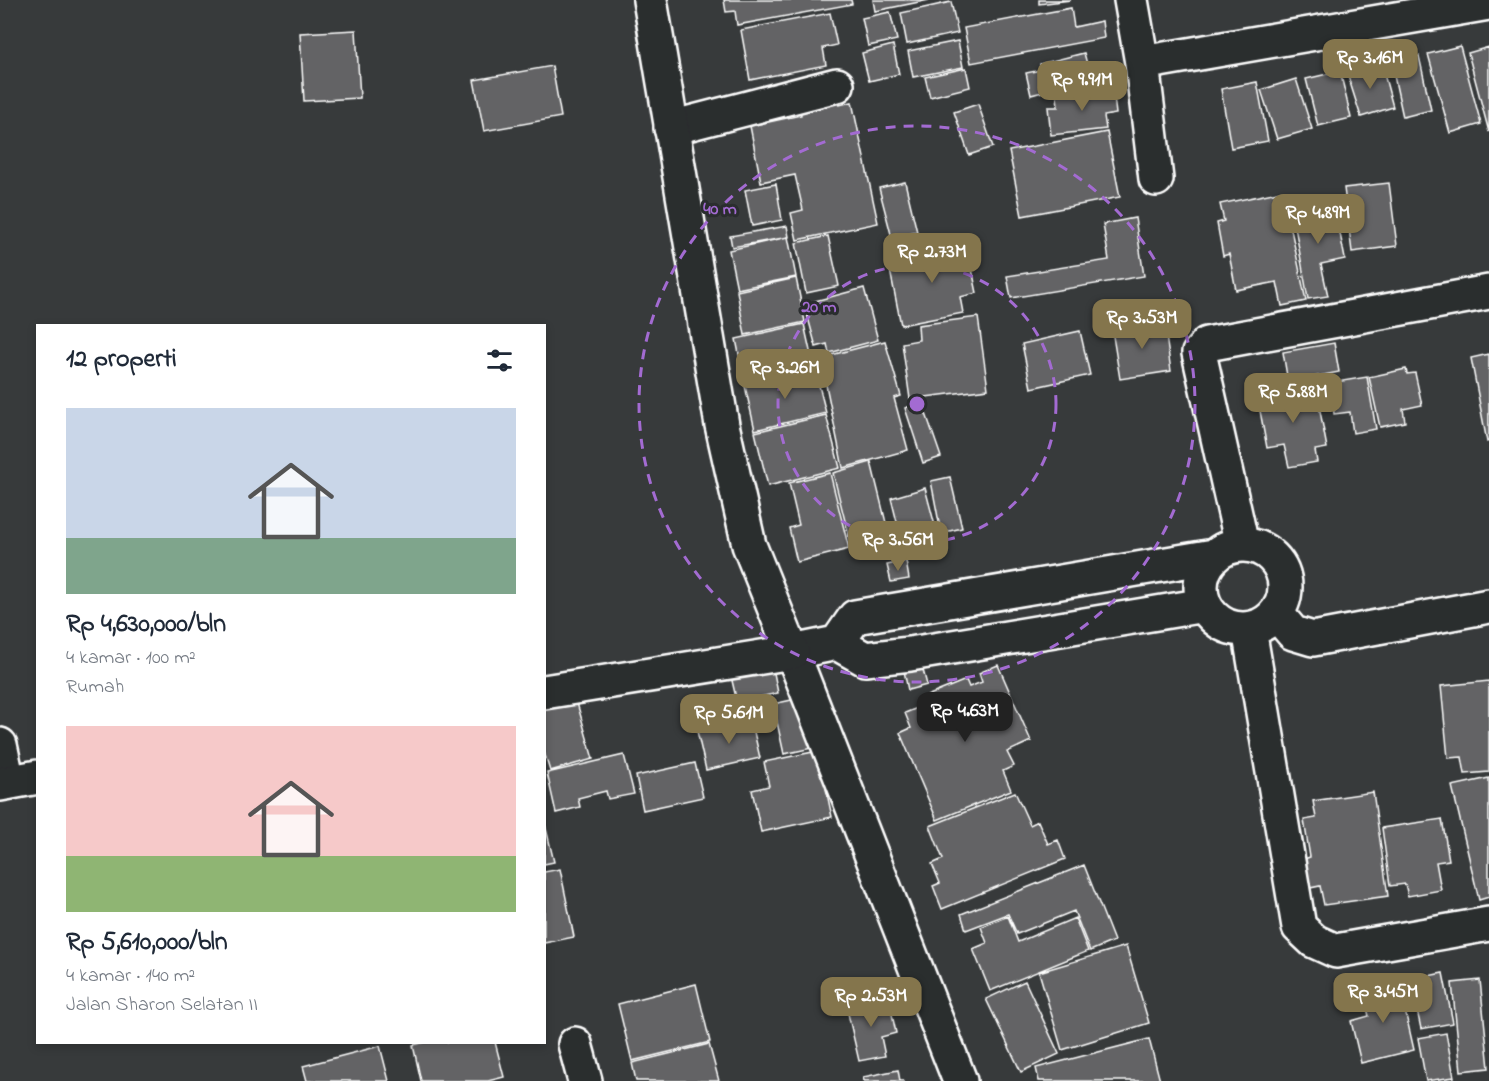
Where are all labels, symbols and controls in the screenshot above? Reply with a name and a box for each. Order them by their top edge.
pin: Rp 3.16M [1308,39,1432,90]
text: Rp 3.16M [1337,44,1403,73]
pin: Rp 9.91M [1020,61,1144,112]
text: Rp 9.91M [1051,66,1113,95]
pin: Rp 4.89M [1256,194,1380,245]
text: 40 m [703,197,737,223]
text: Rp 4.89M [1286,199,1350,228]
pin: Rp 2.73M [870,233,994,284]
text: Rp 2.73M [897,238,967,267]
text: 20 m [800,295,837,321]
pin: Rp 3.53M [1080,299,1204,350]
text: Rp 3.53M [1106,304,1178,333]
text: 12 properti [66,341,177,379]
icon: filters [483,344,516,377]
pin: Rp 3.26M [723,349,847,400]
text: Rp 3.26M [750,354,820,383]
pin: Rp 5.88M [1231,373,1355,424]
text: Rp 5.88M [1258,378,1328,407]
centre of rings [907,394,927,414]
icon: home [237,447,345,555]
pin: Rp 3.56M [836,521,960,572]
text: Rp 3.56M [862,526,934,555]
text: Rp 4,630,000/bln [66,606,226,644]
text: 4 kamar · 100 m² [66,644,196,673]
text: Rumah [66,673,124,702]
pin: Rp 4.63M [903,692,1027,743]
pin: Rp 5.61M [667,694,791,745]
text: Rp 4.63M [931,697,999,726]
text: Rp 5.61M [694,699,764,728]
icon: home [237,765,345,873]
text: Rp 5,610,000/bln [66,924,228,962]
text: 4 kamar · 140 m² [66,962,195,991]
pin: Rp 3.45M [1321,973,1445,1024]
pin: Rp 2.53M [809,977,933,1028]
text: Rp 3.45M [1347,978,1419,1007]
text: Rp 2.53M [835,982,907,1011]
text: Jalan Sharon Selatan II [66,991,258,1020]

